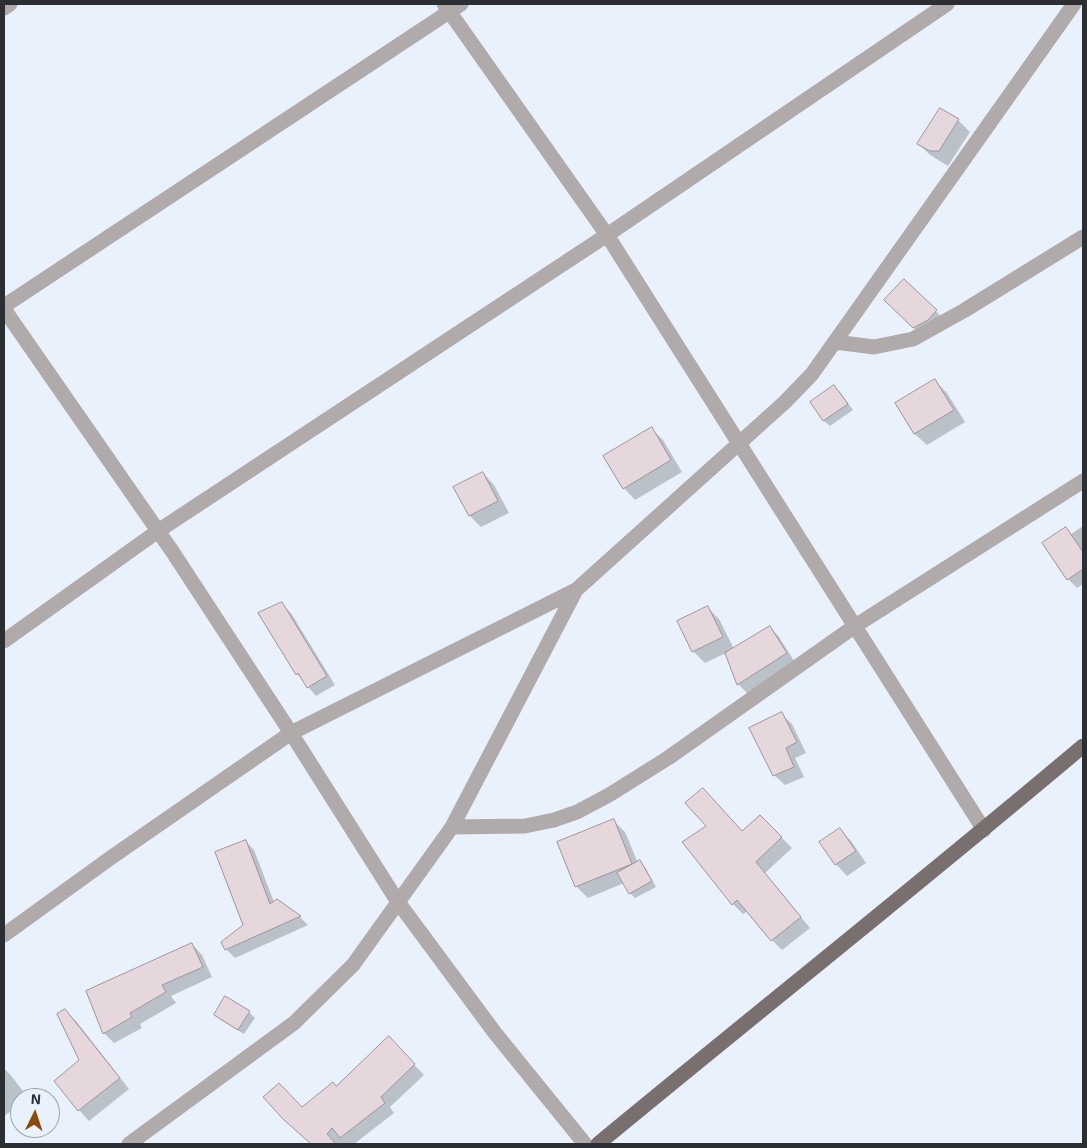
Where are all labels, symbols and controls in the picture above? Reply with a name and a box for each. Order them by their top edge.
north arrow [10,1088,60,1138]
text: N [30,1090,42,1107]

